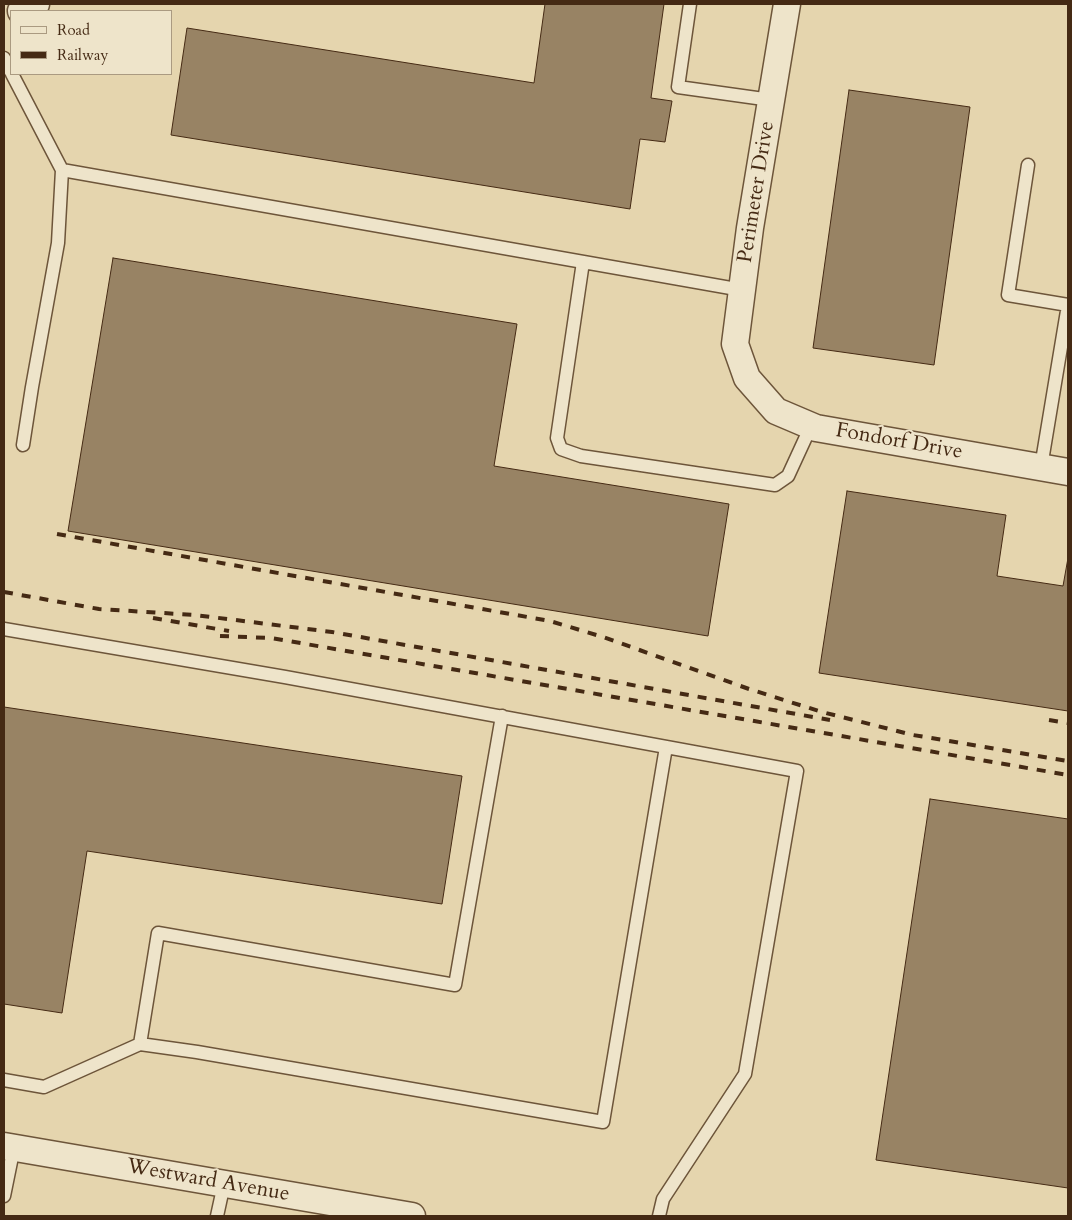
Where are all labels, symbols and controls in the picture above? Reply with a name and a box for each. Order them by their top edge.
legend [10,10,172,75]
text: Road [57,20,90,40]
text: Railway [57,45,108,65]
street label: Perimeter Drive [733,119,781,265]
street label: Fondorf Drive [834,418,964,466]
street label: Westward Avenue [125,1154,291,1208]

